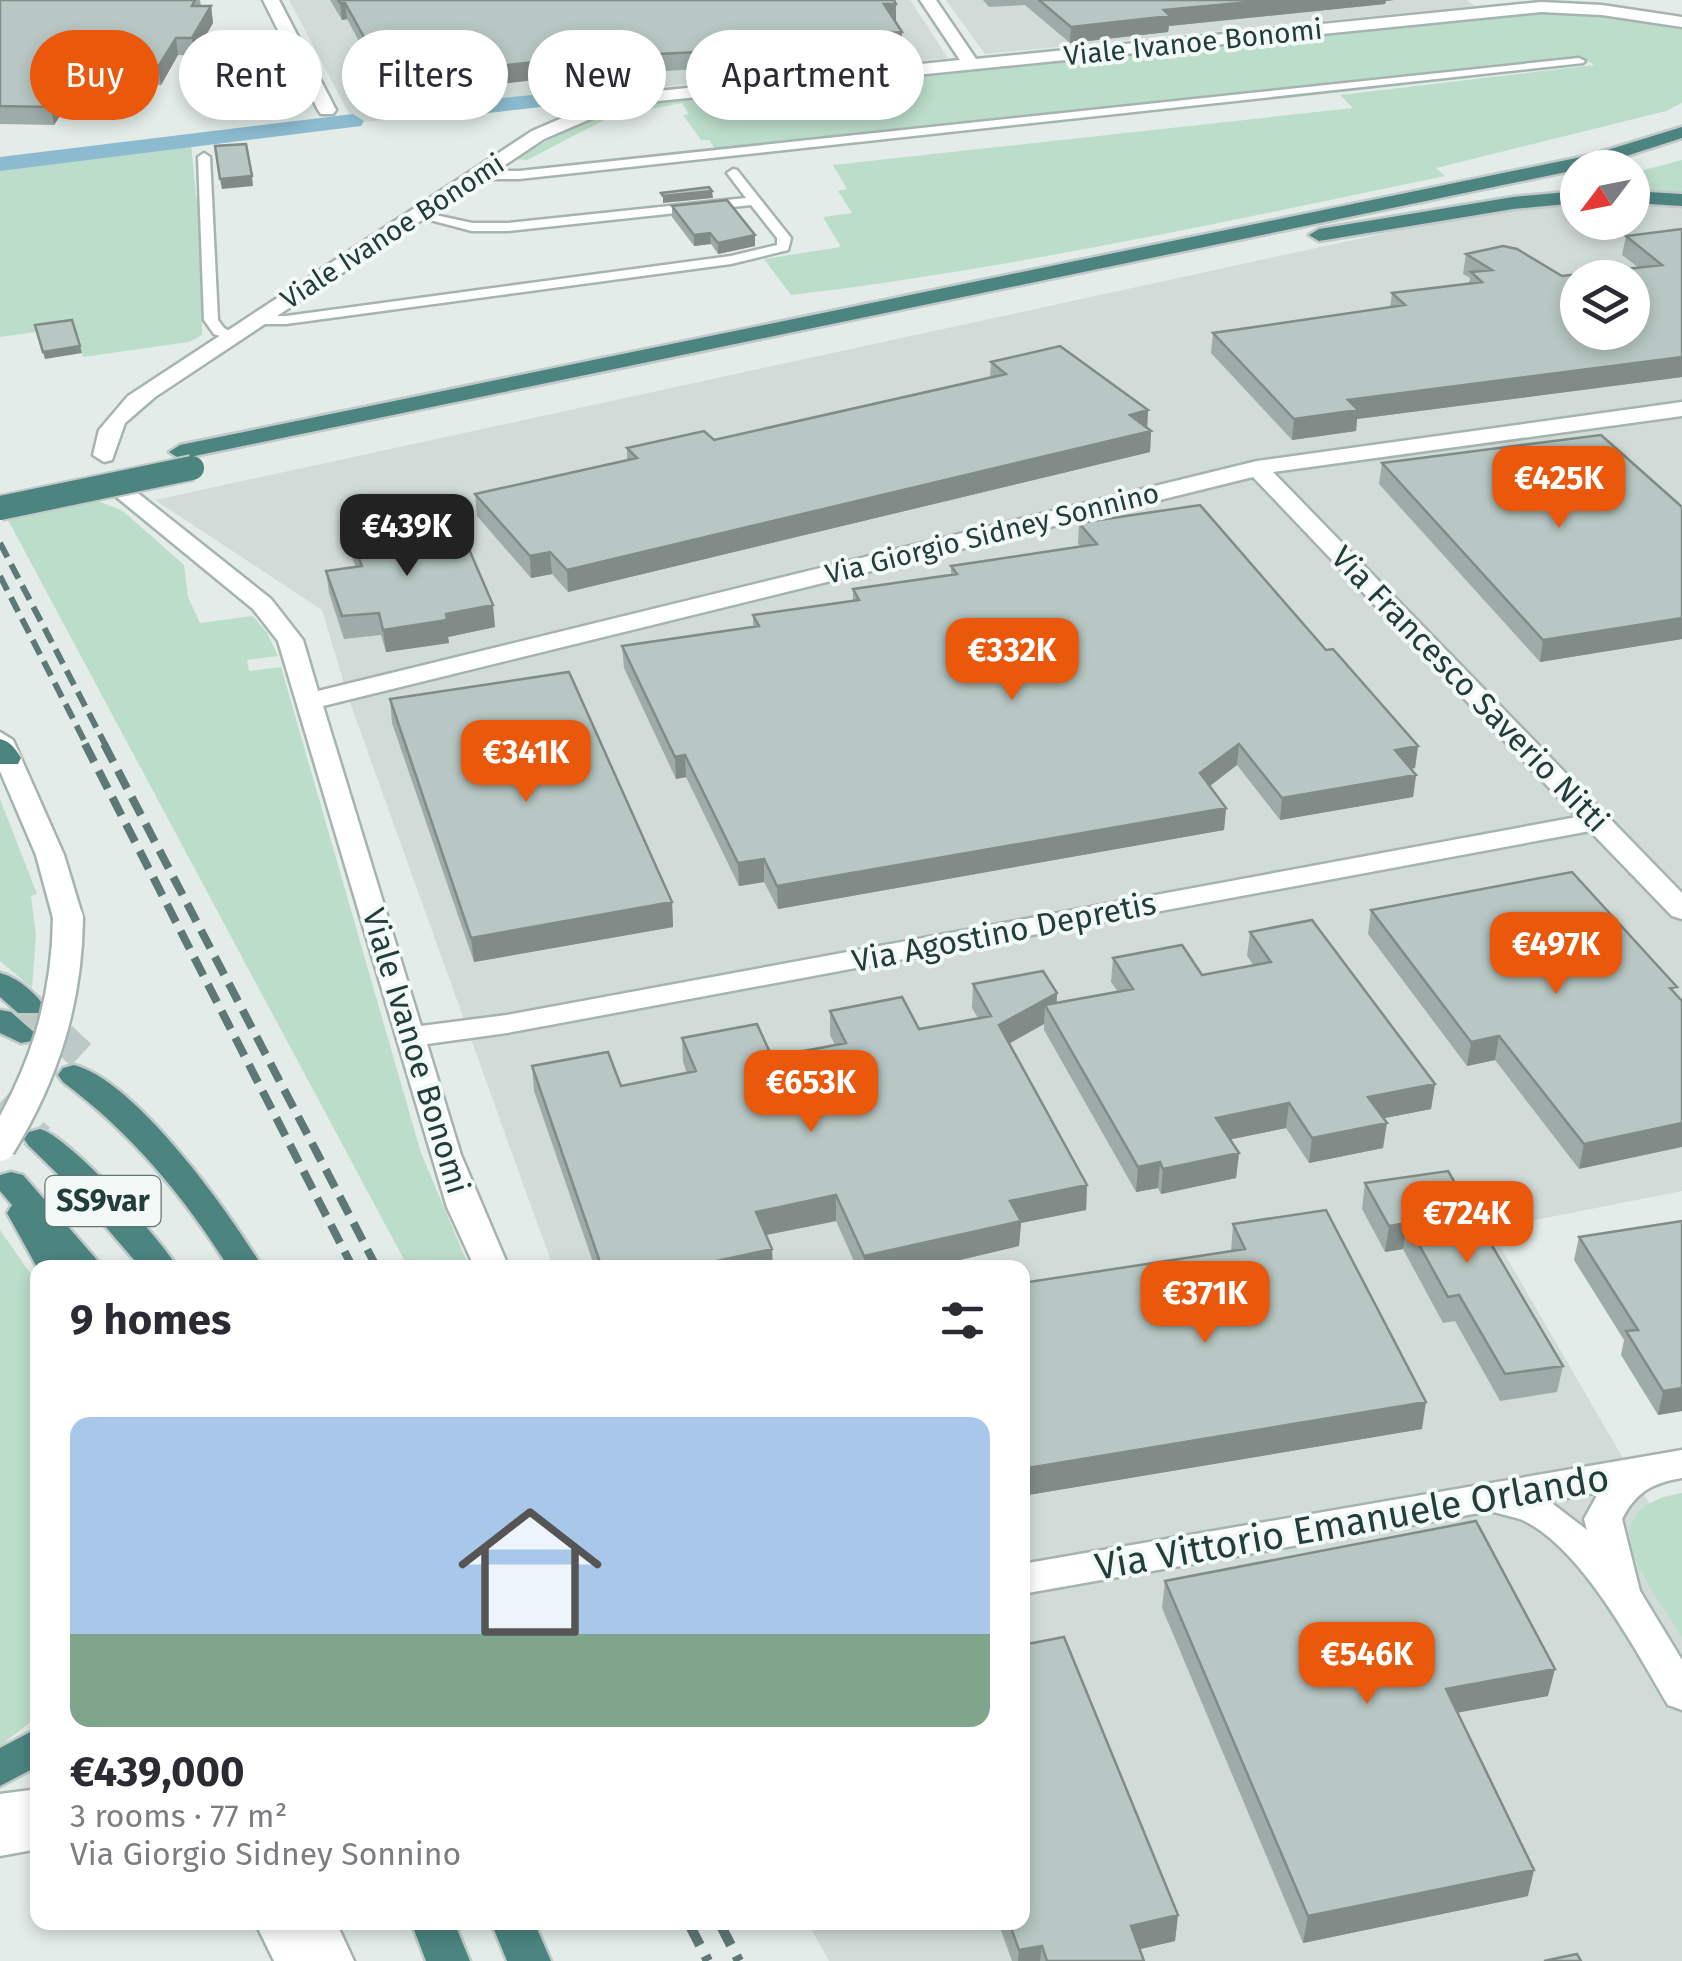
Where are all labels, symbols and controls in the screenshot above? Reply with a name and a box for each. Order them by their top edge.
street label: Viale Ivanoe Bonomi [1062,13,1324,72]
chip: Buy [30,30,159,120]
chip: Rent [179,30,322,120]
chip: Filters [342,30,508,120]
chip: New [528,30,666,120]
chip: Apartment [686,30,924,120]
street label: Viale Ivanoe Bonomi [274,147,510,316]
north arrow [1560,150,1650,240]
map controls [1560,150,1650,350]
button: layers [1560,260,1650,350]
pin: €425K [1489,446,1629,531]
text: €425K [1514,459,1604,497]
street label: Via Giorgio Sidney Sonnino [822,476,1162,591]
pin: €439K [337,494,477,579]
text: €439K [362,507,452,545]
street label: Via Francesco Saverio Nitti [1323,538,1617,840]
pin: €332K [942,618,1082,703]
text: €332K [968,631,1056,669]
pin: €341K [456,720,596,805]
text: €341K [483,733,569,771]
street label: Via Agostino Depretis [849,884,1159,980]
street label: Viale Ivanoe Bonomi [354,904,478,1198]
pin: €497K [1486,912,1626,997]
text: €497K [1512,925,1600,963]
pin: €653K [741,1050,881,1135]
text: €653K [766,1063,856,1101]
road number: SS9var [46,1176,160,1226]
pin: €724K [1397,1181,1537,1266]
text: €724K [1423,1194,1511,1232]
pin: €371K [1135,1261,1275,1346]
text: €371K [1162,1274,1248,1312]
icon: filters [935,1293,990,1348]
text: 9 homes [70,1295,231,1345]
street label: Via Vittorio Emanuele Orlando [1092,1454,1612,1590]
icon: home [440,1482,620,1662]
pin: €546K [1297,1622,1437,1707]
text: €546K [1321,1635,1413,1673]
text: €439,000 [70,1747,245,1797]
text: 3 rooms · 77 m² [70,1797,287,1835]
text: Via Giorgio Sidney Sonnino [70,1835,461,1873]

